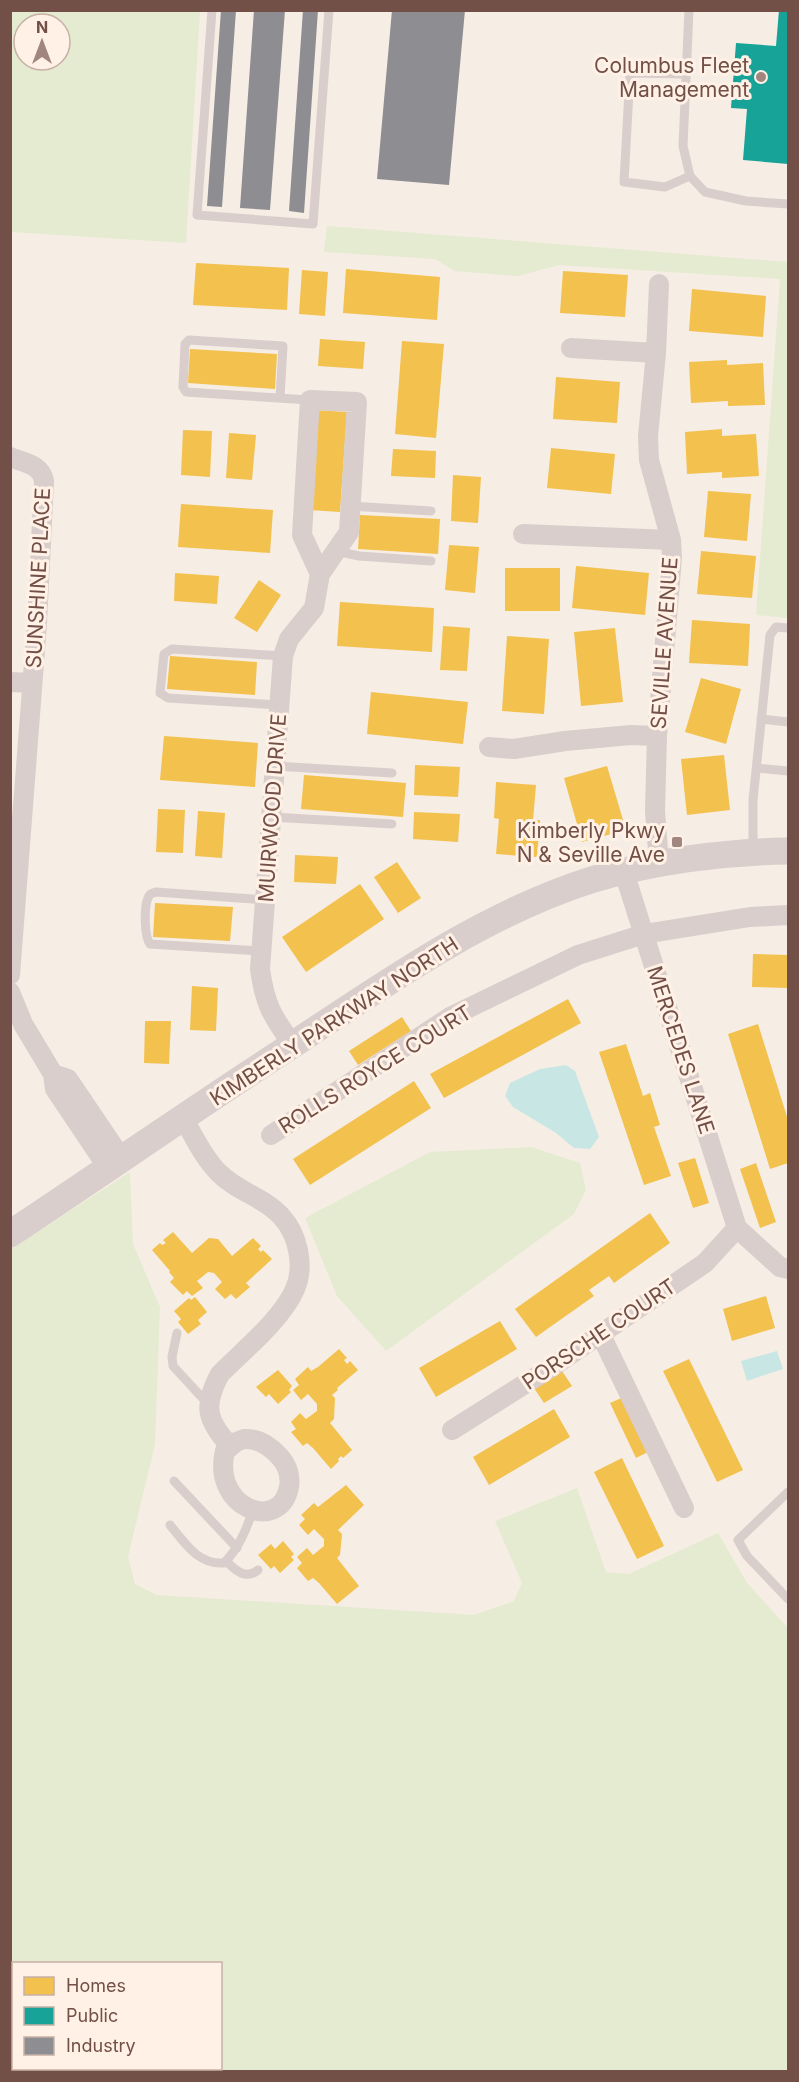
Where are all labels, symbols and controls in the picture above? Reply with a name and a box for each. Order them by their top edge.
north arrow [12,12,72,72]
text: N [36,17,48,37]
place label: Columbus Fleet Management [594,53,749,102]
marker: Columbus Fleet Management [754,70,768,84]
street label: SUNSHINE PLACE [21,487,55,669]
street label: SEVILLE AVENUE [646,556,682,730]
street label: MUIRWOOD DRIVE [253,713,291,903]
place label: Kimberly Pkwy N & Seville Ave [517,818,665,867]
marker: Kimberly Pkwy N & Seville Ave [670,835,684,849]
street label: KIMBERLY PARKWAY NORTH [205,931,463,1111]
street label: MERCEDES LANE [642,963,720,1137]
street label: ROLLS ROYCE COURT [274,999,476,1139]
street label: PORSCHE COURT [517,1273,681,1395]
legend [12,1962,222,2070]
text: Homes [66,1975,126,1996]
text: Public [66,2005,118,2026]
text: Industry [66,2035,136,2056]

